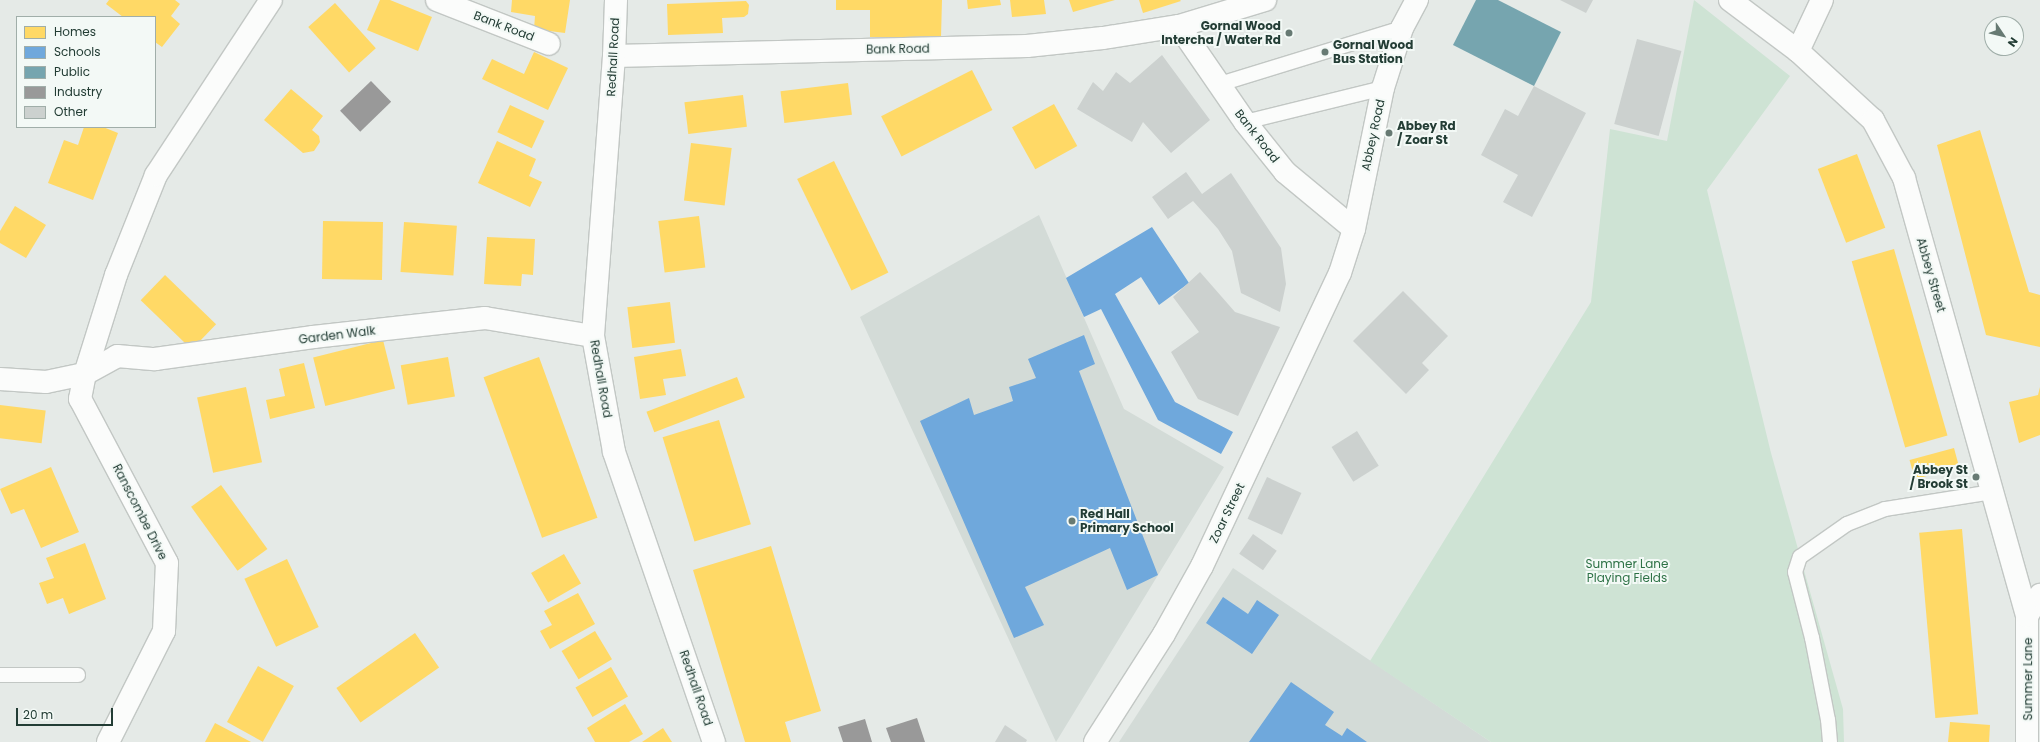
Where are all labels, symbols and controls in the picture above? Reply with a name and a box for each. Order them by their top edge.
street label: Bank Road [472,8,536,44]
legend [16,16,156,128]
north arrow [1984,16,2024,56]
street label: Redhall Road [604,17,622,97]
place label: Gornal Wood Intercha / Water Rd [1161,19,1281,47]
text: Homes [54,23,96,40]
marker: Gornal Wood Intercha / Water Rd [1284,28,1294,38]
text: N [2004,34,2022,50]
place label: Gornal Wood Bus Station [1333,38,1413,66]
street label: Bank Road [866,41,930,57]
text: Schools [54,43,101,60]
marker: Gornal Wood Bus Station [1320,47,1330,57]
text: Public [54,63,90,80]
text: Industry [54,83,102,100]
street label: Abbey Road [1358,98,1388,172]
text: Other [54,103,87,120]
street label: Bank Road [1232,106,1282,166]
place label: Abbey Rd / Zoar St [1397,119,1456,147]
marker: Abbey Rd / Zoar St [1384,128,1394,138]
street label: Abbey Street [1913,236,1949,314]
street label: Garden Walk [298,323,376,347]
street label: Redhall Road [587,339,615,419]
street label: Ranscombe Drive [110,462,170,562]
place label: Abbey St / Brook St [1909,463,1968,491]
marker: Abbey St / Brook St [1971,472,1981,482]
street label: Zoar Street [1206,481,1248,545]
place label: Red Hall Primary School [1080,507,1174,535]
marker: Red Hall Primary School [1067,516,1077,526]
park label: Summer Lane Playing Fields [1586,557,1668,585]
street label: Summer Lane [2021,638,2035,720]
street label: Redhall Road [676,648,716,728]
scale bar [18,700,115,726]
text: 20 m [23,706,53,723]

